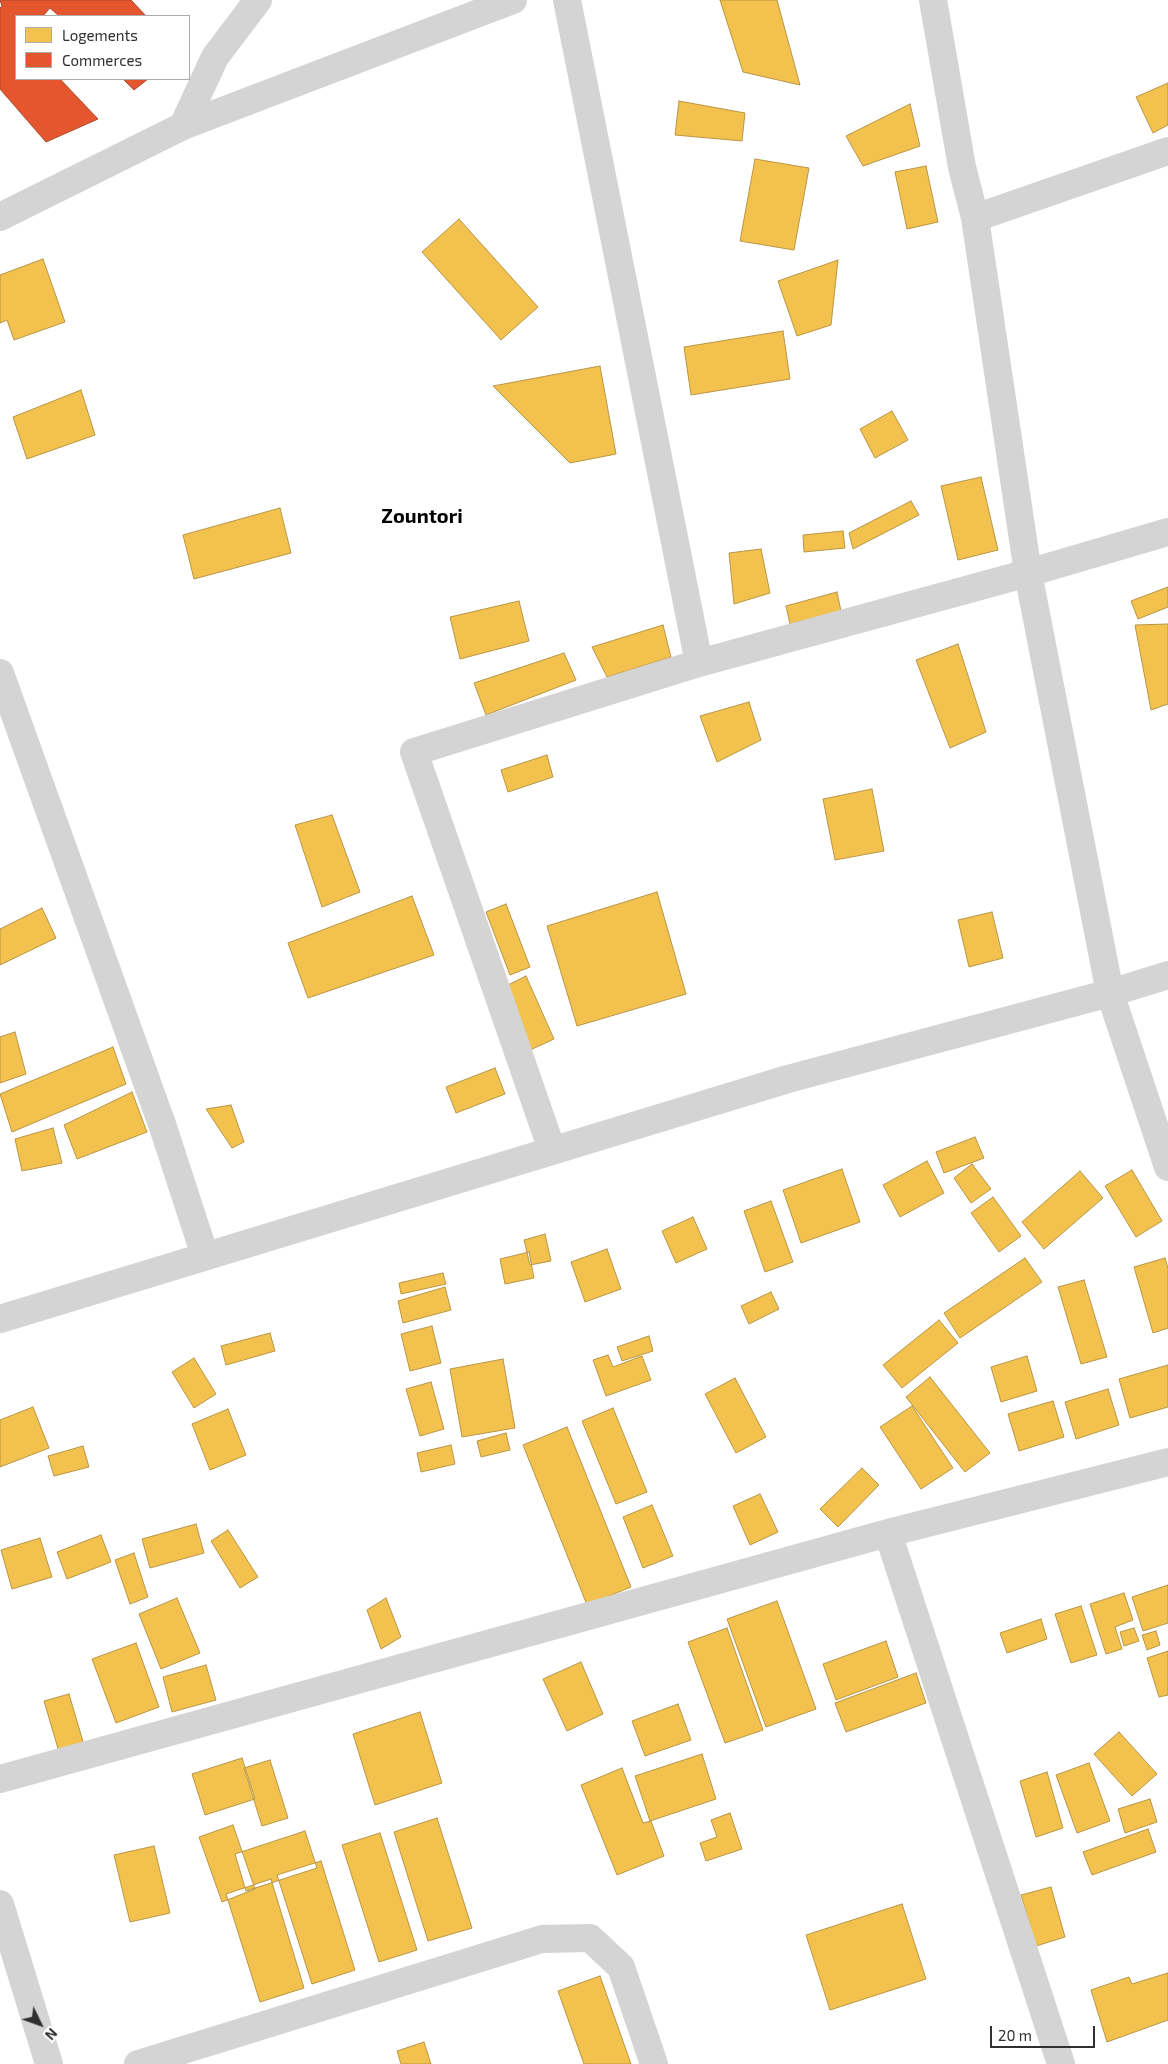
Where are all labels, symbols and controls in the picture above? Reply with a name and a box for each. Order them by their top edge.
legend [15,15,190,80]
text: Logements [62,26,138,44]
text: Commerces [62,51,142,69]
district label: Zountori [381,504,463,528]
north arrow [15,1999,65,2049]
scale bar [993,2016,1098,2048]
text: N [42,2025,61,2044]
text: 20 m [998,2026,1032,2044]

